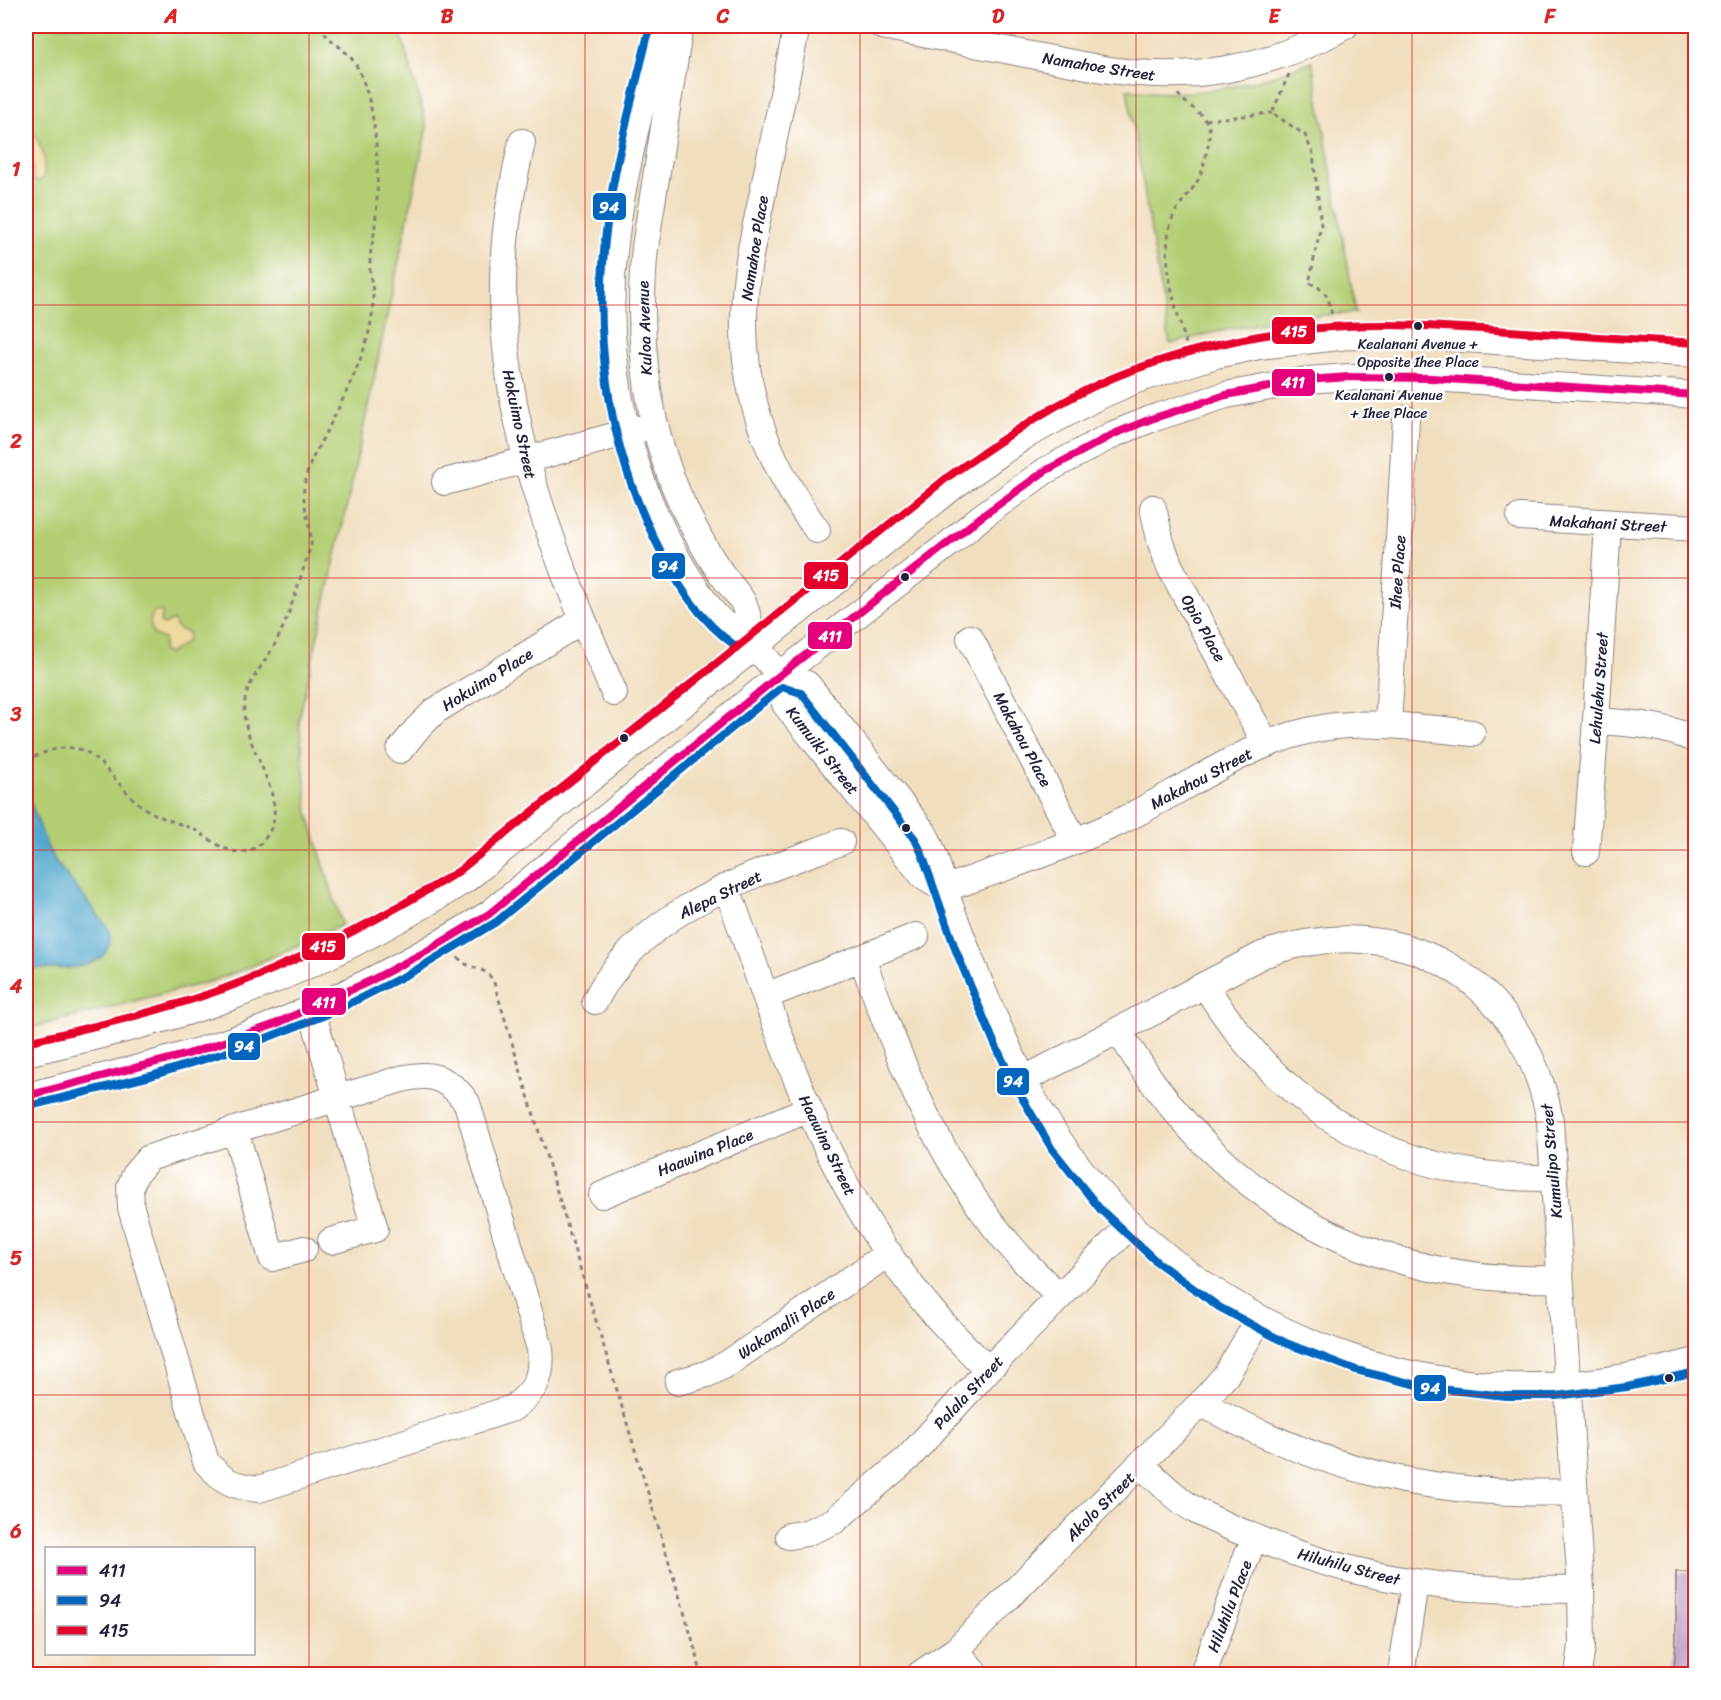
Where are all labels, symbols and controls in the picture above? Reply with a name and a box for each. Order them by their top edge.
text: A [163,0,178,34]
text: B [441,0,454,34]
text: C [716,0,730,34]
text: D [992,0,1005,34]
text: E [1268,0,1281,34]
text: F [1544,0,1557,34]
street label: Namahoe Street [1040,43,1158,90]
text: 1 [12,152,21,187]
line badge: 94 [592,192,627,221]
text: 94 [599,193,619,222]
street label: Namahoe Place [732,193,777,303]
street label: Kuloa Avenue [628,280,661,376]
line badge: 415 [1271,316,1316,345]
text: 415 [1280,317,1308,346]
marker: Kealanani Avenue + Opposite Ihee Place [1412,320,1424,332]
place label: Kealanani Avenue + Opposite Ihee Place [1357,332,1479,375]
street label: Hokuimo Street [494,367,545,482]
line badge: 411 [1271,368,1316,397]
text: 411 [1280,368,1305,397]
marker: Kealanani Avenue + Ihee Place [1383,371,1395,383]
place label: Kealanani Avenue + Ihee Place [1335,383,1443,426]
text: 2 [9,424,22,459]
street label: Makahani Street [1549,506,1668,541]
street label: Ihee Place [1380,534,1415,611]
line badge: 94 [651,552,686,580]
text: 94 [658,552,678,581]
line badge: 415 [803,561,849,590]
text: 415 [812,561,840,590]
unlabelled marker [899,571,911,583]
street label: Opio Place [1173,589,1234,668]
line badge: 411 [807,621,853,650]
text: 411 [817,622,842,651]
street label: Lehulehu Street [1580,631,1617,745]
street label: Hokuimo Place [436,640,539,719]
street label: Makahou Place [985,686,1060,792]
text: 3 [10,697,22,732]
street label: Kumuiki Street [778,699,867,801]
unlabelled marker [618,732,630,744]
street label: Makahou Street [1145,739,1258,818]
unlabelled marker [900,822,912,834]
street label: Alepa Street [673,862,767,928]
line badge: 415 [301,932,346,961]
text: 415 [309,932,337,961]
text: 4 [9,969,23,1004]
line badge: 411 [301,987,347,1016]
text: 411 [311,988,336,1017]
line badge: 94 [227,1032,261,1061]
text: 94 [234,1032,254,1061]
line badge: 94 [996,1067,1030,1096]
text: 94 [1003,1067,1023,1096]
street label: Haawina Street [790,1090,865,1201]
street label: Kumulipo Street [1532,1102,1571,1219]
street label: Haawina Place [653,1120,758,1185]
text: 5 [10,1241,22,1276]
street label: Wakamalii Place [731,1280,841,1367]
street label: Palala Street [926,1348,1011,1436]
unlabelled marker [1663,1372,1675,1384]
line badge: 94 [1413,1374,1447,1402]
text: 94 [1420,1374,1440,1403]
street label: Akolo Street [1058,1464,1142,1549]
text: 6 [9,1514,22,1549]
street label: Hiluhilu Street [1294,1539,1404,1594]
legend [45,1547,255,1655]
text: 411 [99,1555,126,1587]
street label: Hiluhilu Place [1199,1555,1260,1657]
text: 94 [99,1585,121,1617]
text: 415 [99,1615,129,1647]

